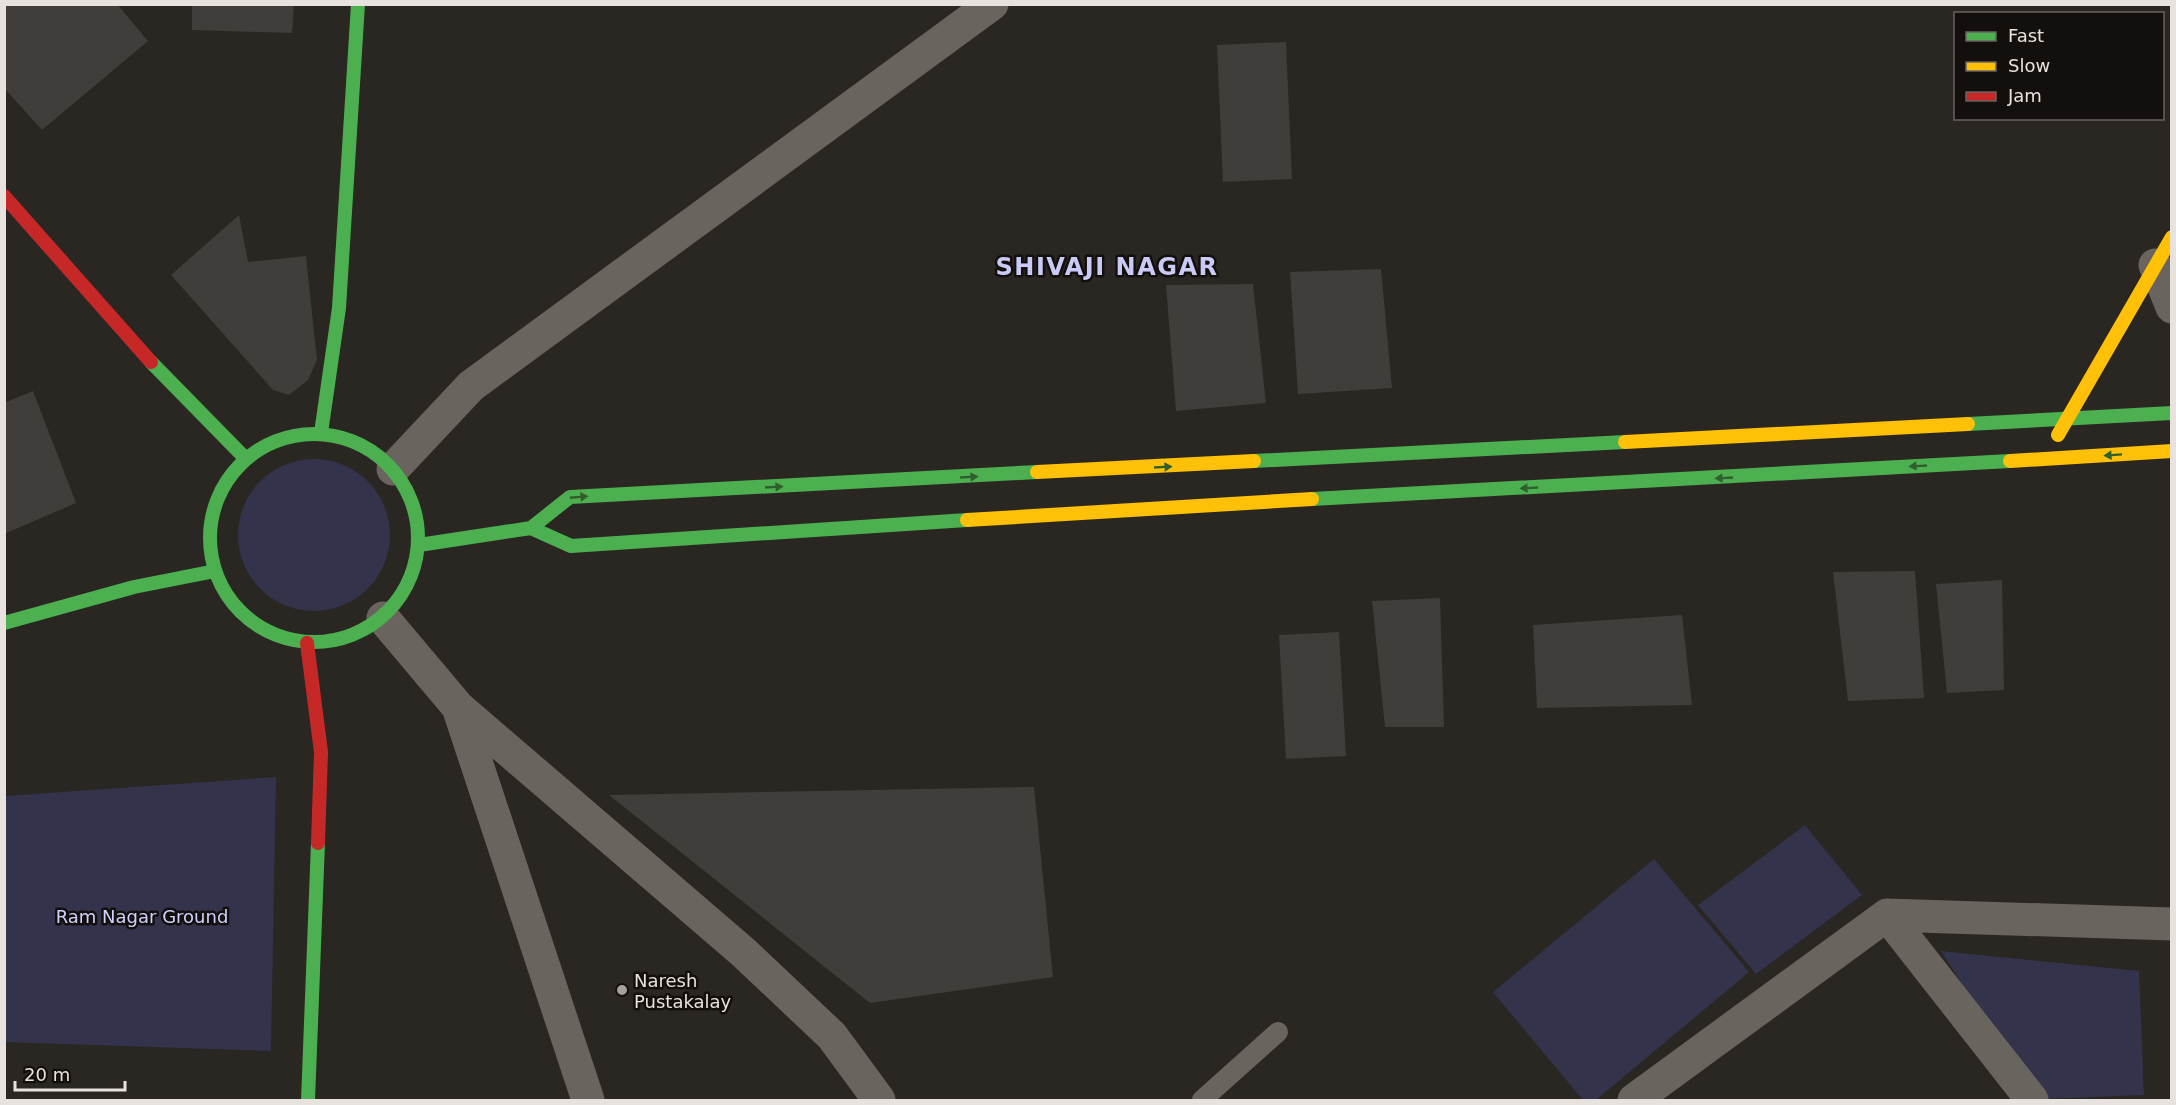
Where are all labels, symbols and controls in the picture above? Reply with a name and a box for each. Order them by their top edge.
legend [1954,12,2164,120]
text: Fast [2008,25,2044,46]
text: Slow [2008,55,2050,76]
text: Jam [2007,85,2042,106]
district label: SHIVAJI NAGAR [996,253,1218,281]
one-way arrow [2104,450,2123,459]
one-way arrow [1154,462,1173,471]
one-way arrow [1909,462,1928,471]
one-way arrow [959,472,978,481]
one-way arrow [1714,473,1733,482]
one-way arrow [764,482,783,491]
one-way arrow [1520,483,1539,492]
one-way arrow [570,492,589,502]
park label: Ram Nagar Ground [56,906,228,927]
place label: Naresh Pustakalay [634,970,732,1012]
marker: Naresh Pustakalay [615,983,629,997]
scale bar [15,1054,124,1092]
text: 20 m [24,1064,70,1085]

